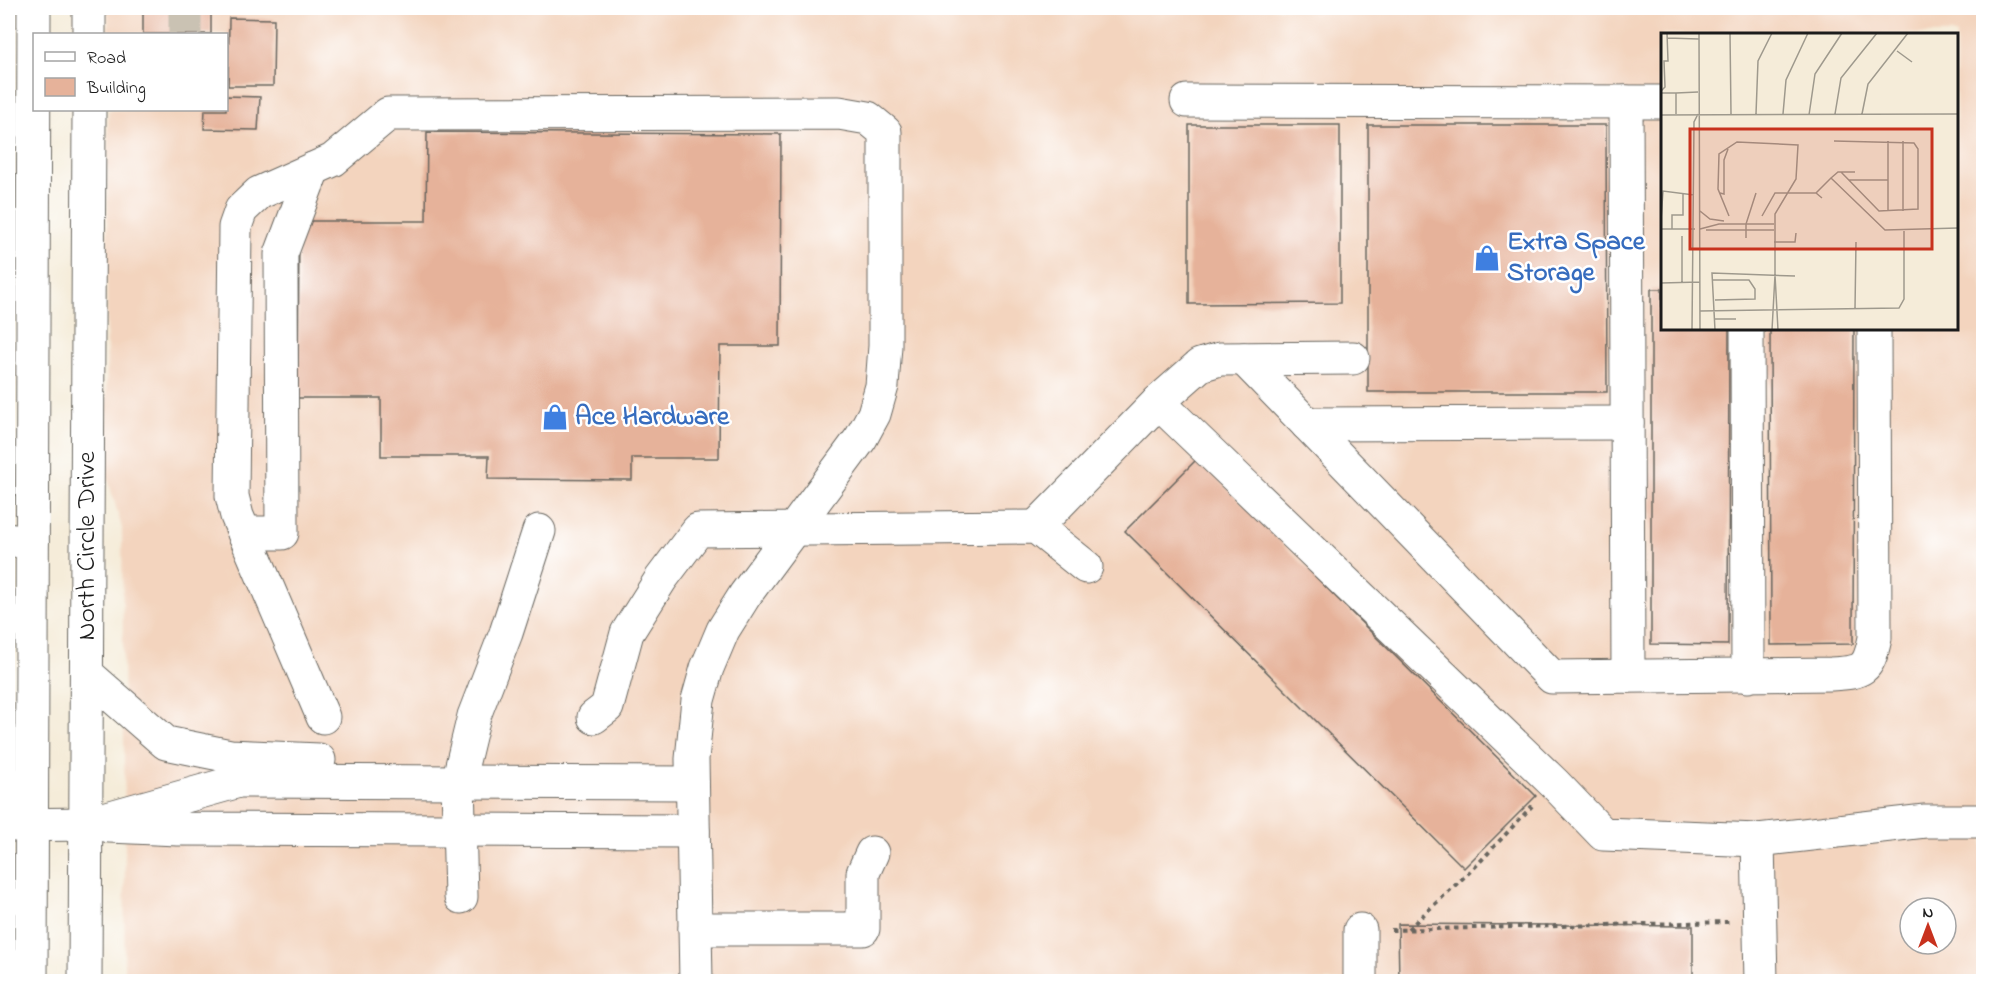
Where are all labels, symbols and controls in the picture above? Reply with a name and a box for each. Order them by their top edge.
legend [33,33,228,111]
inset map [1661,33,1958,330]
text: Road [87,46,126,72]
text: Building [86,76,146,103]
place label: Extra Space Storage [1507,223,1646,294]
shop icon: Extra Space Storage [1472,243,1502,273]
place label: Ace Hardware [575,398,730,437]
shop icon: Ace Hardware [540,402,570,432]
street label: North Circle Drive [68,451,107,641]
north arrow [1898,896,1958,956]
text: N [1923,901,1934,925]

